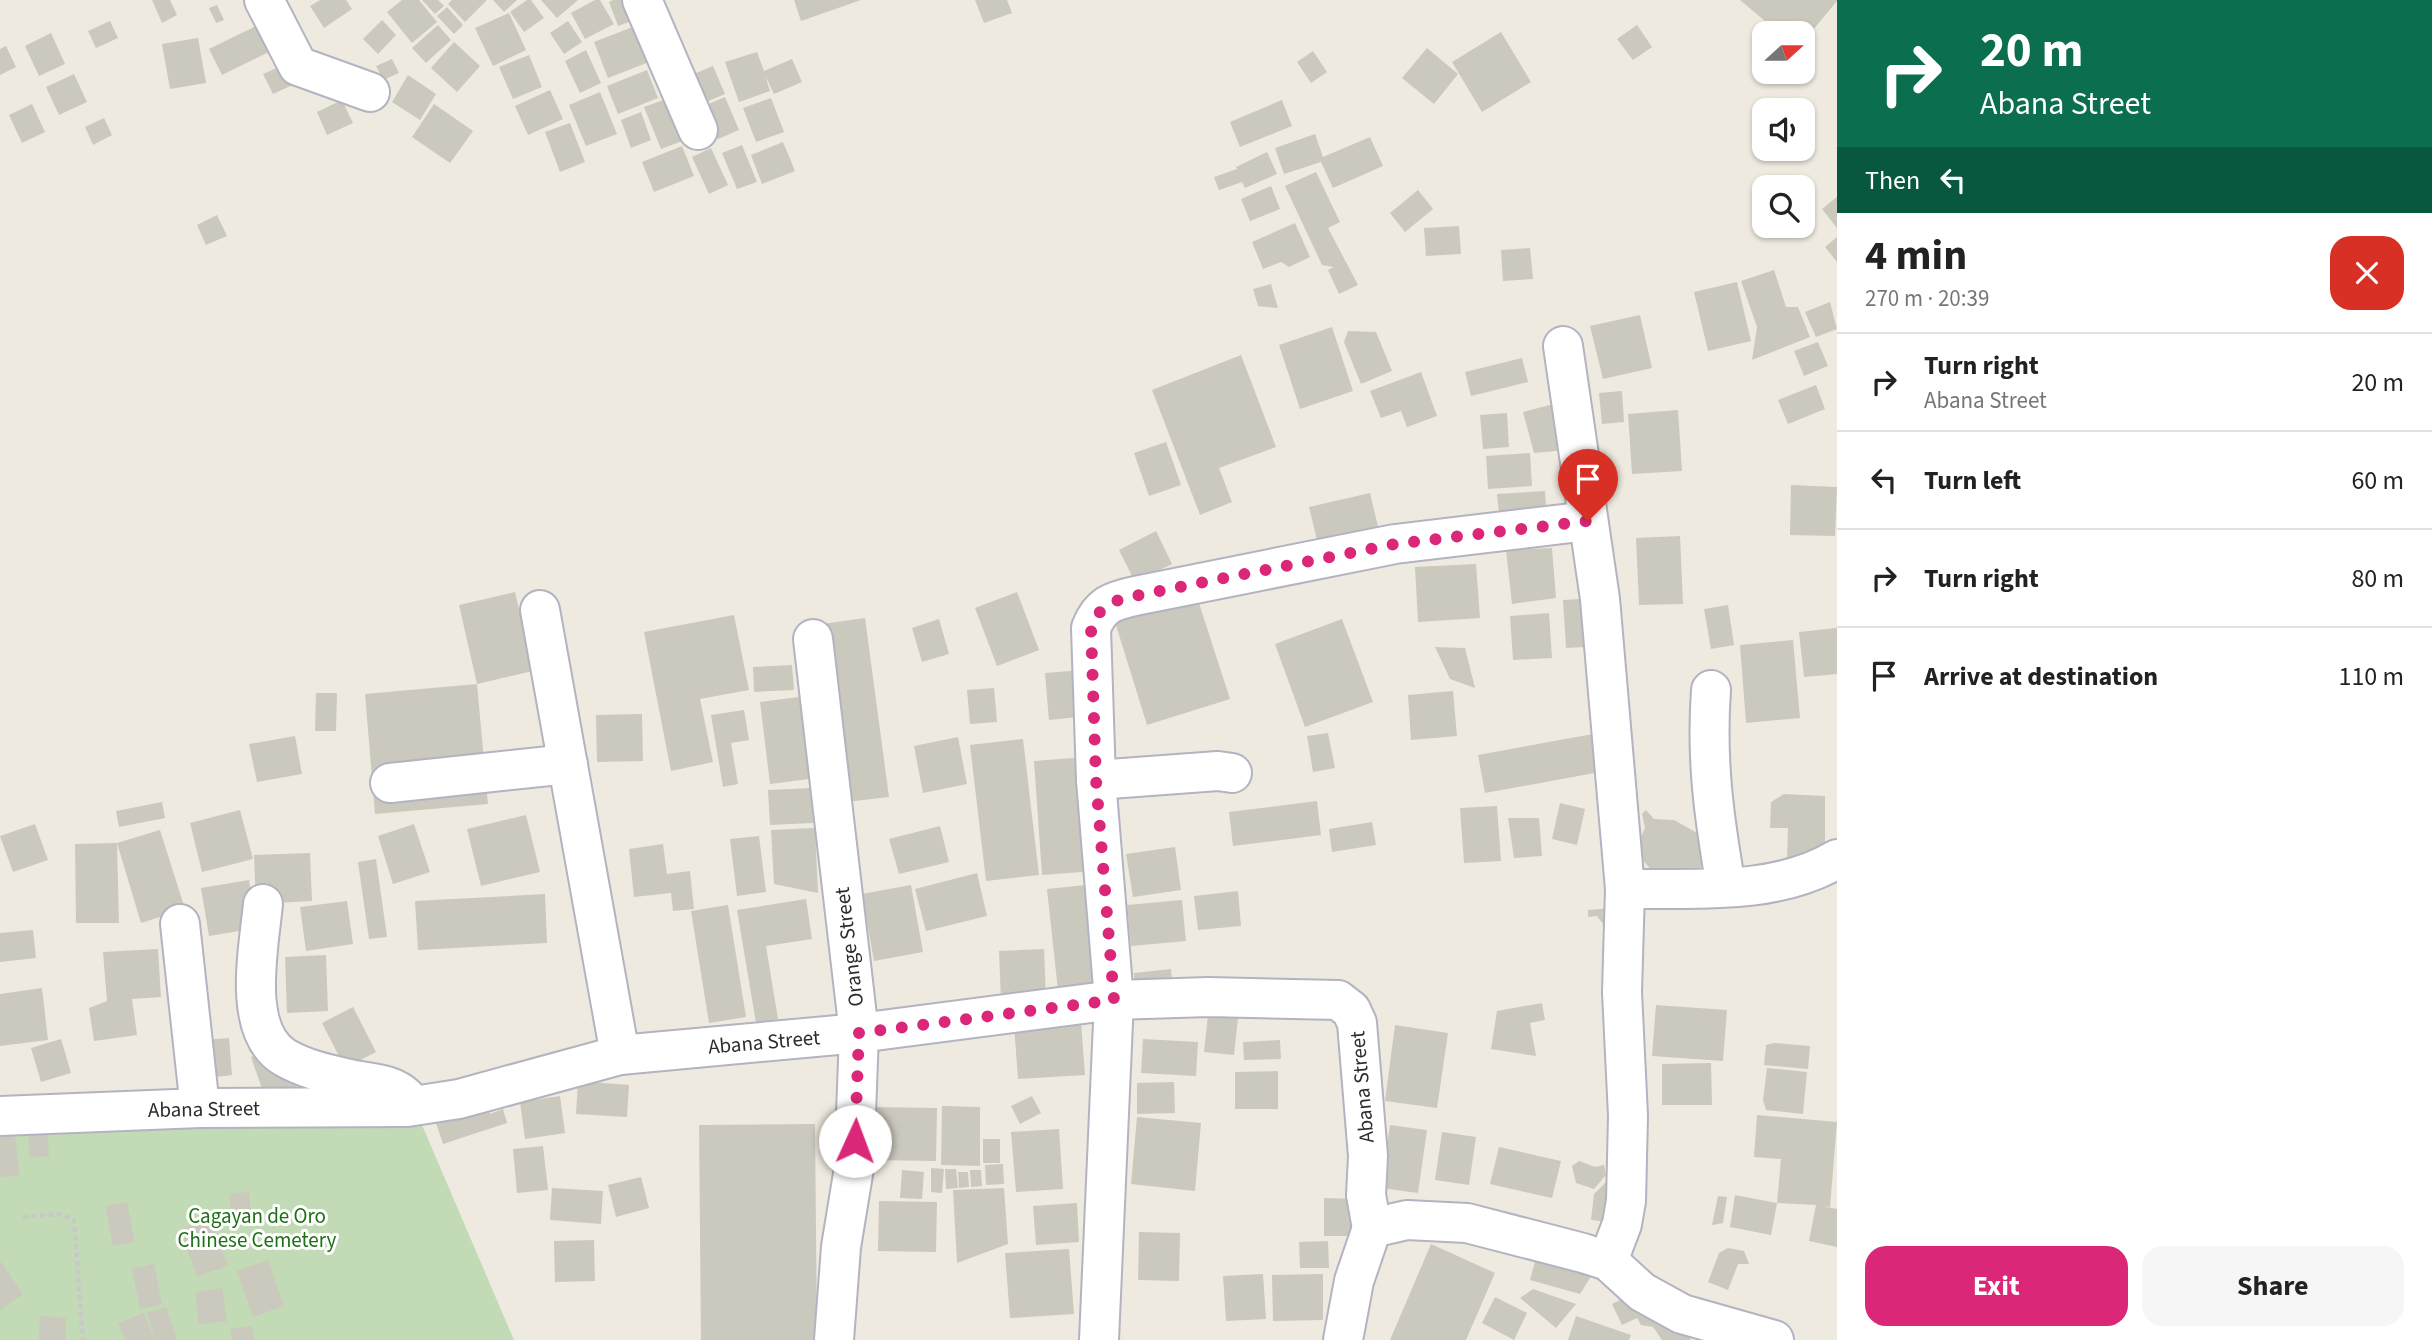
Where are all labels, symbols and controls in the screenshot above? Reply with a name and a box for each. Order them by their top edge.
text: 20 m [1980,16,2084,86]
north arrow [1752,21,1815,84]
map controls [1752,21,1815,238]
icon: right [1865,28,1956,119]
text: Abana Street [1980,81,2151,127]
button: sound [1752,98,1815,161]
icon: left [1934,161,1972,199]
text: Then [1865,162,1920,199]
button: search [1752,175,1815,238]
text: 4 min [1865,226,1967,286]
button: close [2330,236,2404,310]
text: 270 m · 20:39 [1865,282,1989,315]
text: Turn right [1924,347,2039,384]
icon: right [1865,363,1903,401]
text: 20 m [2351,364,2404,401]
text: Abana Street [1924,384,2047,417]
pin [1558,449,1618,521]
icon: arrive [1569,460,1607,498]
icon: left [1865,461,1903,499]
text: Turn left [1924,462,2021,499]
text: 60 m [2351,462,2404,499]
icon: right [1865,559,1903,597]
text: Turn right [1924,560,2039,597]
text: 80 m [2351,560,2404,597]
icon: arrive [1865,657,1903,695]
text: Arrive at destination [1924,658,2158,695]
text: 110 m [2338,658,2404,695]
street label: Orange Street [827,885,871,1009]
street label: Abana Street [707,1022,821,1062]
street label: Abana Street [1342,1030,1382,1144]
street label: Abana Street [148,1093,260,1125]
position arrow [818,1104,892,1178]
park label: Cagayan de Oro Chinese Cemetery [178,1201,337,1255]
button: Exit [1865,1246,2128,1326]
button: Share [2142,1246,2404,1326]

